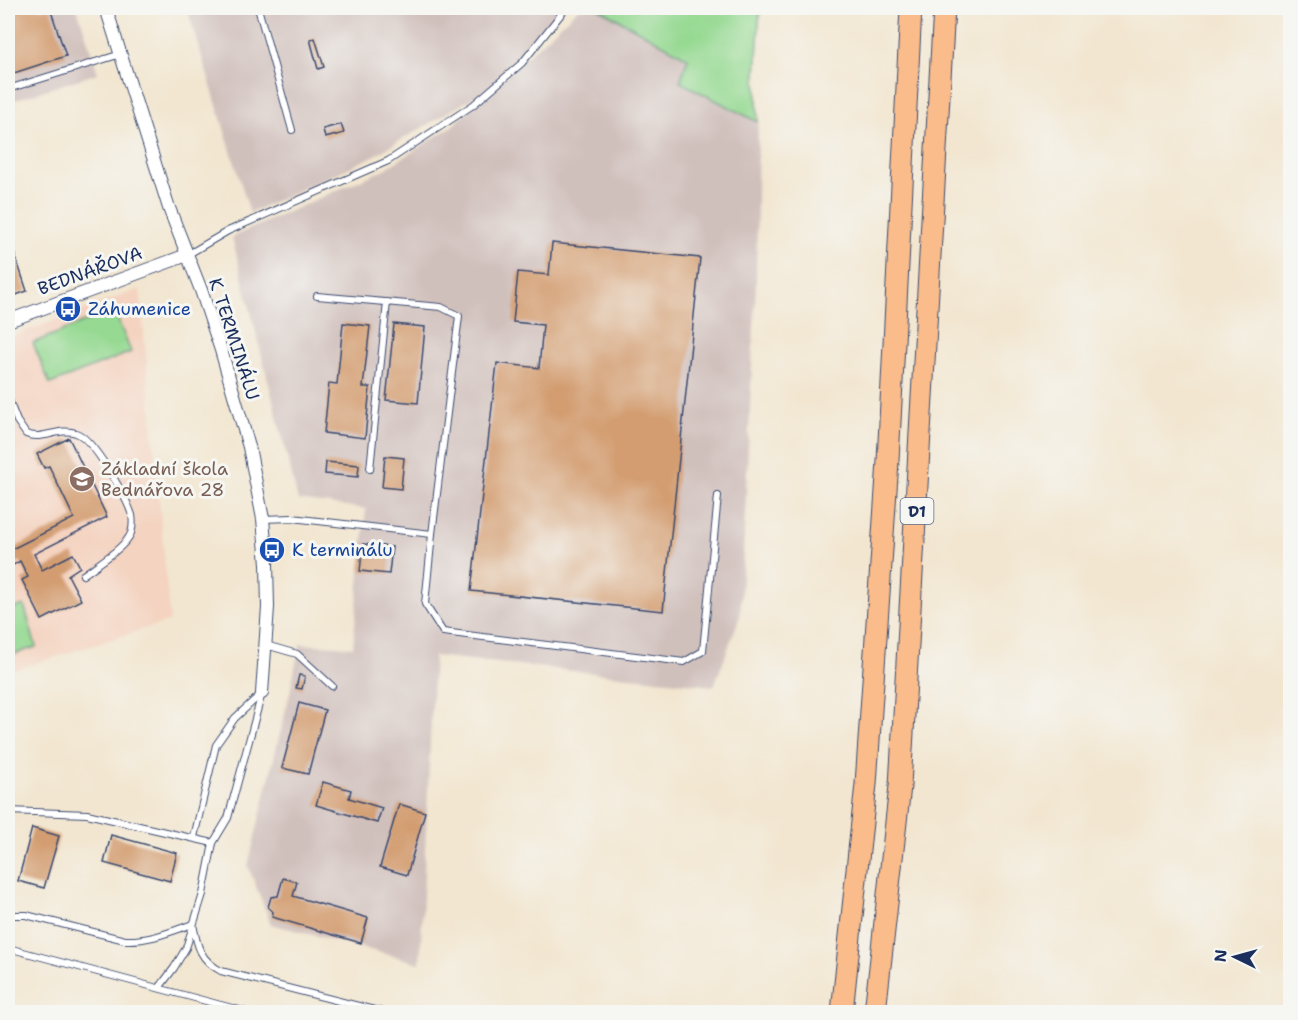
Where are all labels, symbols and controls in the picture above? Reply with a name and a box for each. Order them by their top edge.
street label: BEDNÁŘOVA [34,241,146,301]
street label: K TERMINÁLU [203,275,265,403]
bus stop icon: Záhumenice [53,294,83,324]
place label: Záhumenice [88,297,191,321]
place label: Základní škola Bednářova 28 [101,457,228,502]
school or university icon: Základní škola Bednářova 28 [67,464,97,494]
road number: D1 [900,498,934,524]
bus stop icon: K terminálu [257,535,287,565]
place label: K terminálu [292,538,393,562]
north arrow [1205,927,1265,987]
text: N [1210,949,1232,963]

